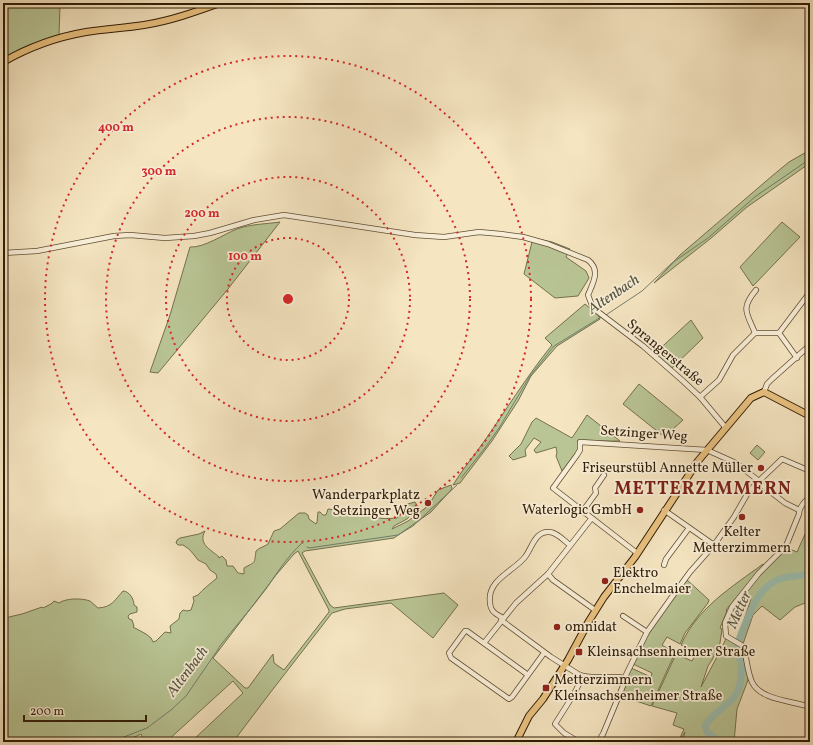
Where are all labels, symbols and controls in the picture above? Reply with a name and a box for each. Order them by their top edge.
text: 400 m [98,120,134,136]
text: 300 m [142,164,177,180]
text: 200 m [184,206,220,222]
text: 100 m [228,249,262,265]
water label: Altenbach [583,270,644,321]
centre of rings [281,292,295,306]
street label: Sprangerstraße [622,315,708,391]
street label: Setzinger Weg [600,421,688,447]
place label: Friseurstübl Annette Müller [582,459,753,478]
marker: Friseurstübl Annette Müller [756,463,766,473]
district label: METTERZIMMERN [614,477,792,502]
place label: Wanderparkplatz Setzinger Weg [312,486,420,521]
marker: Wanderparkplatz Setzinger Weg [423,498,433,508]
place label: Waterlogic GmbH [522,501,632,520]
marker: Waterlogic GmbH [635,505,645,515]
marker: Kelter Metterzimmern [737,512,747,522]
place label: Kelter Metterzimmern [693,523,791,558]
place label: Elektro Enchelmaier [613,564,691,599]
marker: Elektro Enchelmaier [600,576,610,586]
water label: Metter [722,587,758,633]
place label: omnidat [565,618,617,637]
marker: omnidat [552,622,562,632]
water label: Altenbach [161,642,214,702]
place label: Kleinsachsenheimer Straße [587,643,756,662]
marker: Kleinsachsenheimer Straße [574,647,584,657]
place label: Metterzimmern Kleinsachsenheimer Straße [554,671,723,706]
marker: Metterzimmern Kleinsachsenheimer Straße [541,683,551,693]
scale bar [24,697,146,723]
text: 200 m [30,704,64,720]

